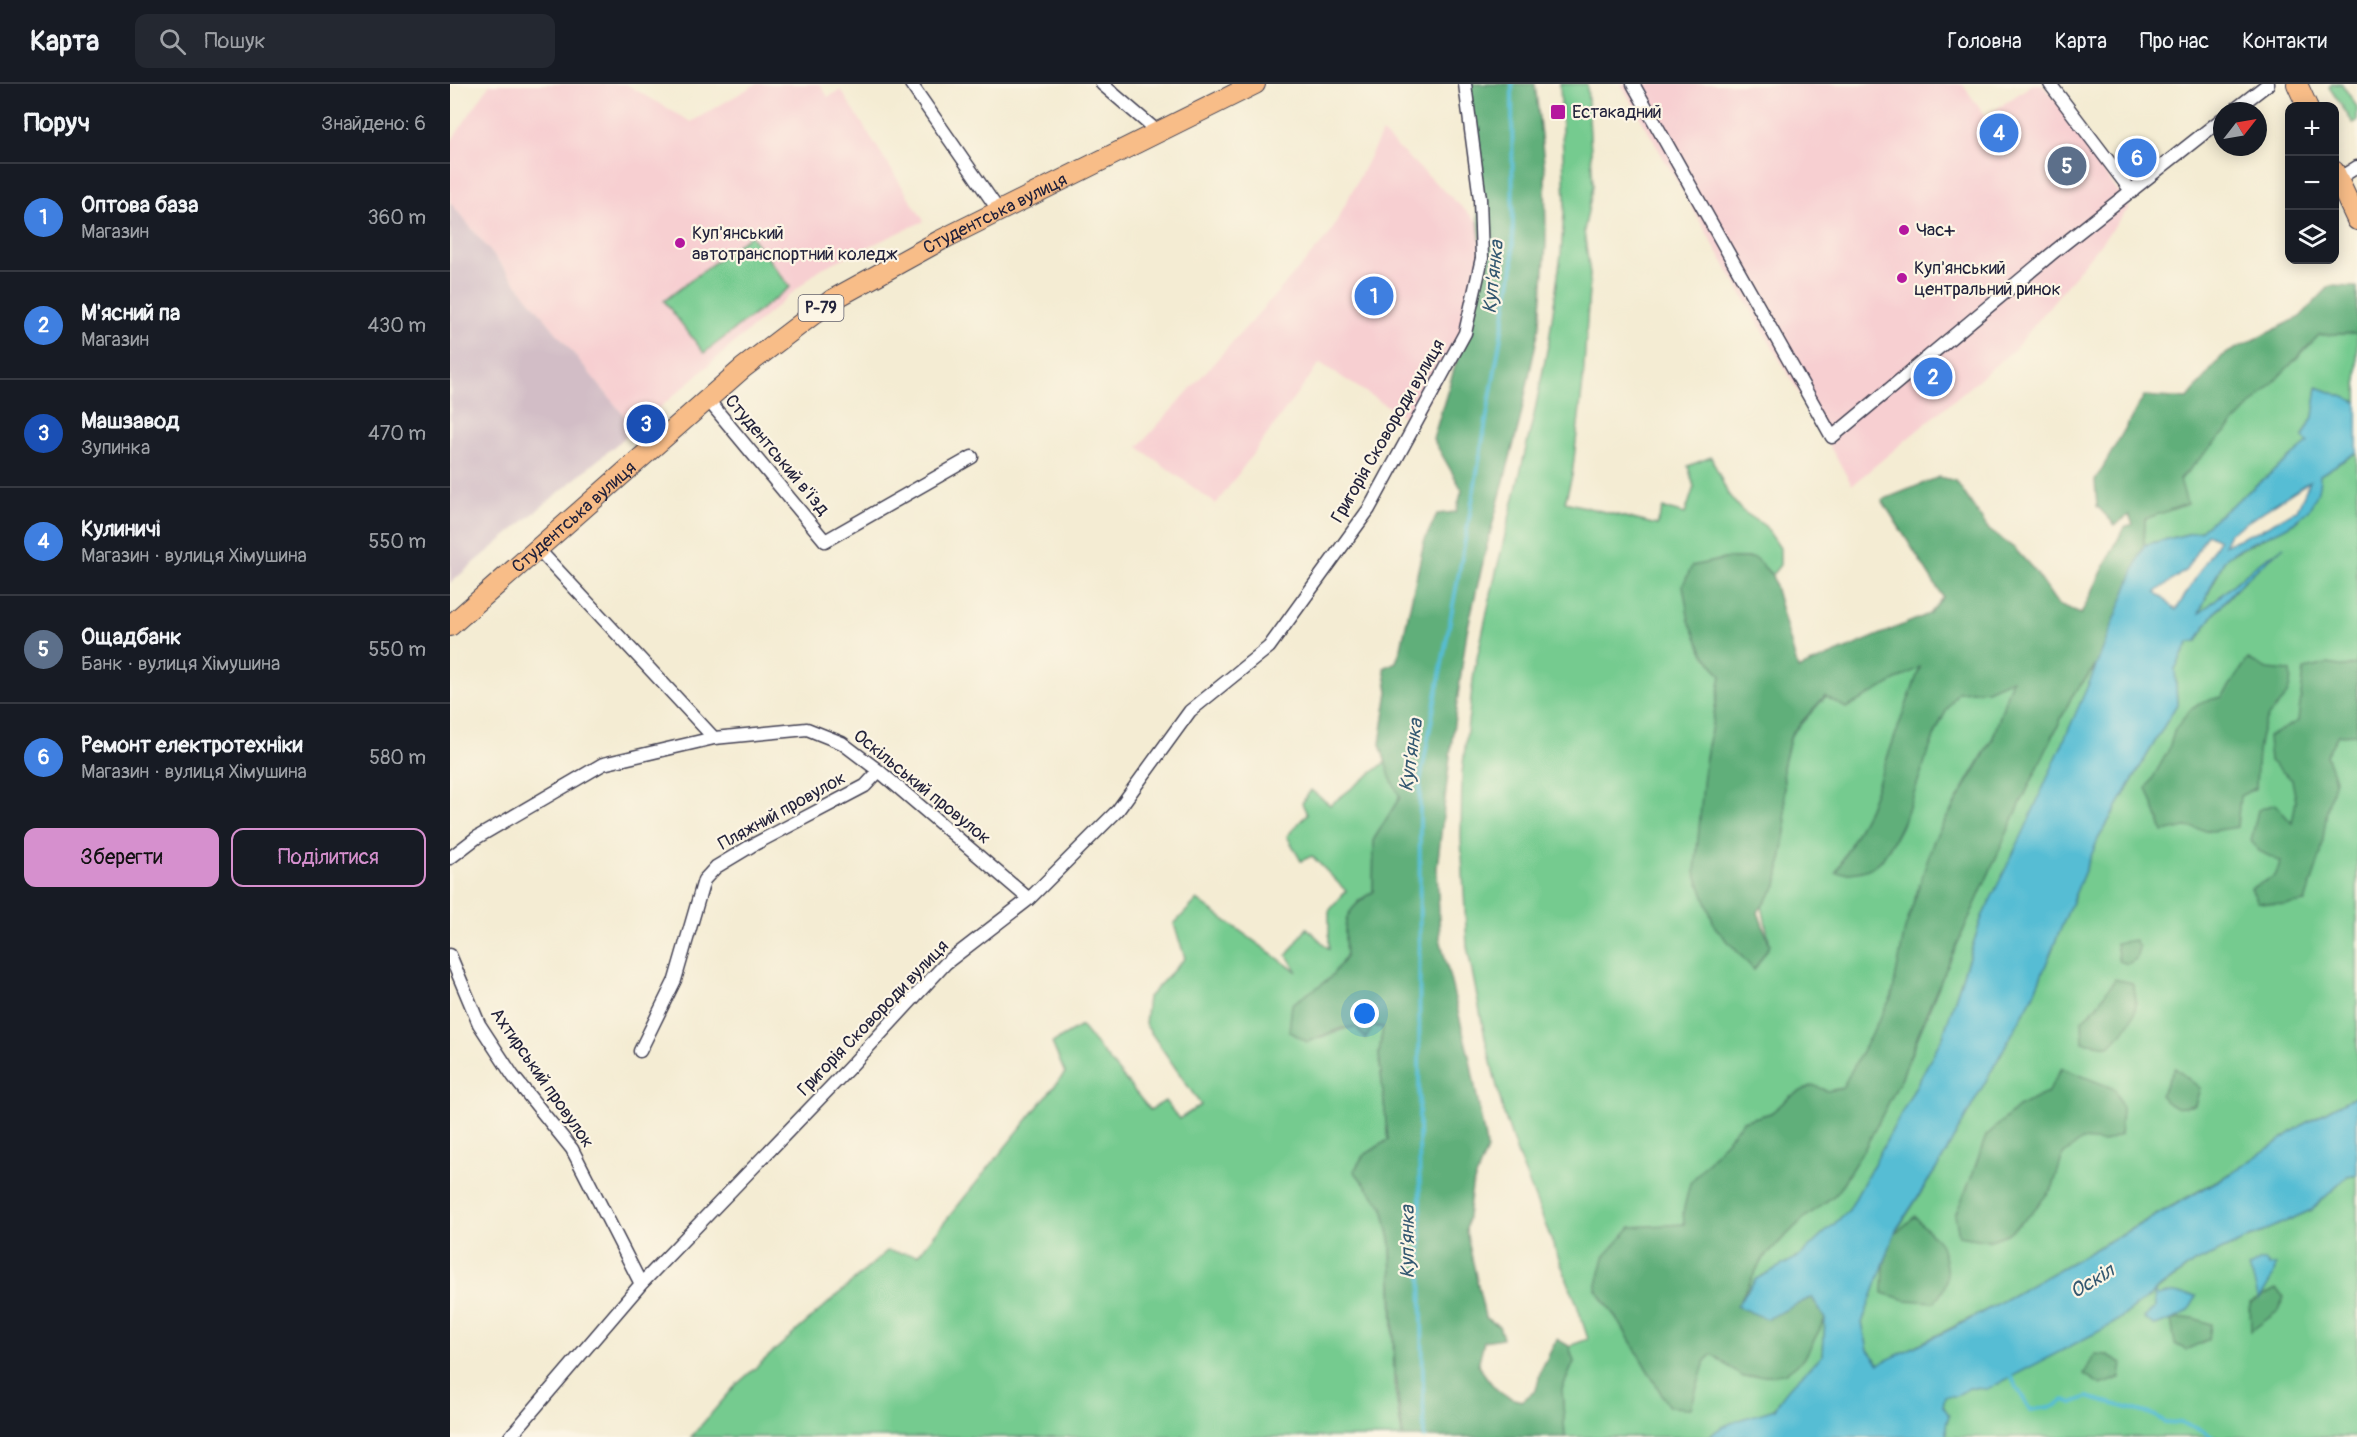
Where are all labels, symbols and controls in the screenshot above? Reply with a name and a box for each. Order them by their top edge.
search box [135,14,555,68]
text: Карта [30,24,99,59]
icon: search [156,25,189,58]
text: Пошук [204,27,266,55]
text: Головна [1948,28,2022,55]
text: Карта [2055,28,2107,55]
text: Про нас [2140,28,2209,55]
text: Контакти [2242,28,2327,55]
place label: Естакадний [1572,101,1662,124]
north arrow [2213,102,2267,156]
map controls [2285,102,2339,264]
button: + [2285,102,2339,156]
marker: Естакадний [1549,103,1567,121]
text: Поруч [24,107,90,139]
pin: 4 [1980,110,2018,156]
text: Знайдено: 6 [321,111,426,136]
pin: 6 [2118,136,2156,181]
pin: 5 [2048,144,2086,188]
button: − [2285,156,2339,210]
street label: Студентська вулиця [919,168,1071,259]
text: Оптова база [81,191,199,219]
text: 1 [40,205,47,230]
text: 360 m [367,205,426,230]
button: layers [2285,210,2339,264]
text: Магазин [81,219,149,244]
place label: Час+ [1916,219,1955,242]
place label: Куп'янський автотранспортний коледж [692,222,898,266]
marker: Час+ [1897,223,1911,237]
marker: Куп'янський автотранспортний коледж [673,236,687,250]
water label: Куп'янка [1477,238,1509,315]
place label: Куп'янський центральний ринок [1914,257,2061,301]
marker: Куп'янський центральний ринок [1895,271,1909,285]
pin: 1 [1354,274,1394,318]
road number: Р-79 [798,295,844,321]
text: М'ясний па [81,299,180,327]
text: 2 [38,313,49,338]
text: 430 m [367,313,426,338]
text: Магазин [81,327,149,352]
street label: Григорія Сковороди вулиця [1326,335,1450,527]
pin: 2 [1914,354,1952,400]
street label: Студентський в'їзд [720,390,834,520]
pin: 3 [626,402,666,446]
text: Машзавод [81,407,179,435]
text: 3 [38,421,49,446]
text: 470 m [368,421,426,446]
text: Зупинка [81,435,150,460]
street label: Студентська вулиця [507,456,641,578]
text: Кулиничі [81,515,160,543]
text: 4 [38,529,49,554]
text: 550 m [369,529,426,554]
text: Магазин · вулиця Хімушина [81,543,307,568]
text: Ощадбанк [81,623,181,651]
text: 5 [38,637,49,662]
text: 550 m [369,637,426,662]
text: Банк · вулиця Хімушина [81,651,280,676]
water label: Куп'янка [1394,715,1429,793]
street label: Оскільський провулок [849,724,995,850]
text: Ремонт електротехніки [81,731,303,759]
text: 6 [38,745,49,770]
text: 580 m [369,745,426,770]
text: Магазин · вулиця Хімушина [81,759,307,784]
street label: Пляжний провулок [714,767,850,855]
button: Зберегти [24,828,219,887]
button: Поділитися [231,828,426,887]
street label: Григорія Сковороди вулиця [792,935,954,1101]
your location [1350,999,1379,1028]
street label: Ахтирський провулок [485,1004,599,1152]
water label: Куп'янка [1395,1204,1420,1279]
water label: Оскіл [2065,1257,2120,1304]

